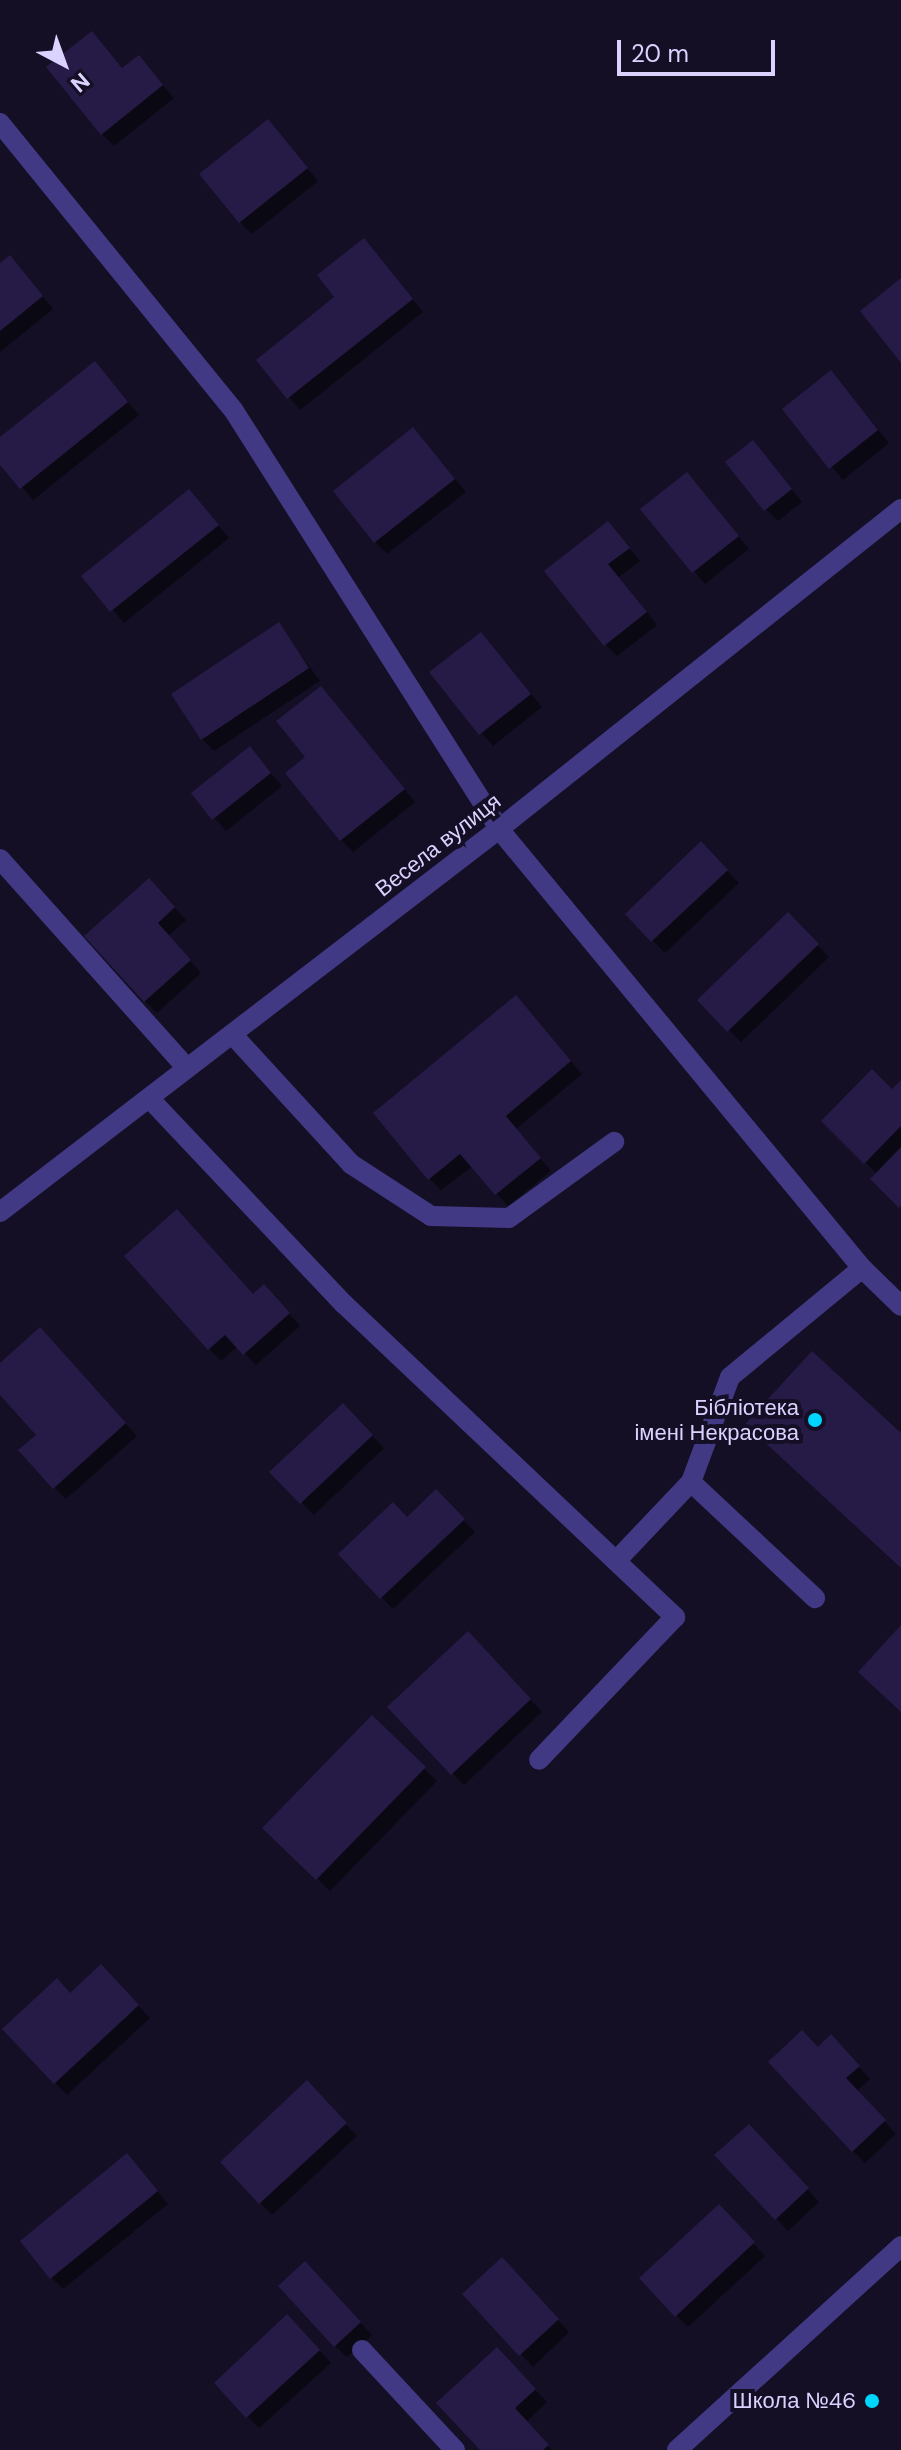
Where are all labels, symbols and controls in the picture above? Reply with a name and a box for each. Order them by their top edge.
north arrow [24,24,104,104]
scale bar [621,24,779,74]
text: 20 m [631,38,689,69]
text: N [65,66,96,99]
street label: Весела вулиця [370,788,506,902]
place label: Бібліотека імені Некрасова [634,1394,799,1446]
marker: Бібліотека імені Некрасова [806,1411,824,1429]
place label: Школа №46 [733,2388,856,2414]
marker: Школа №46 [863,2392,881,2410]

